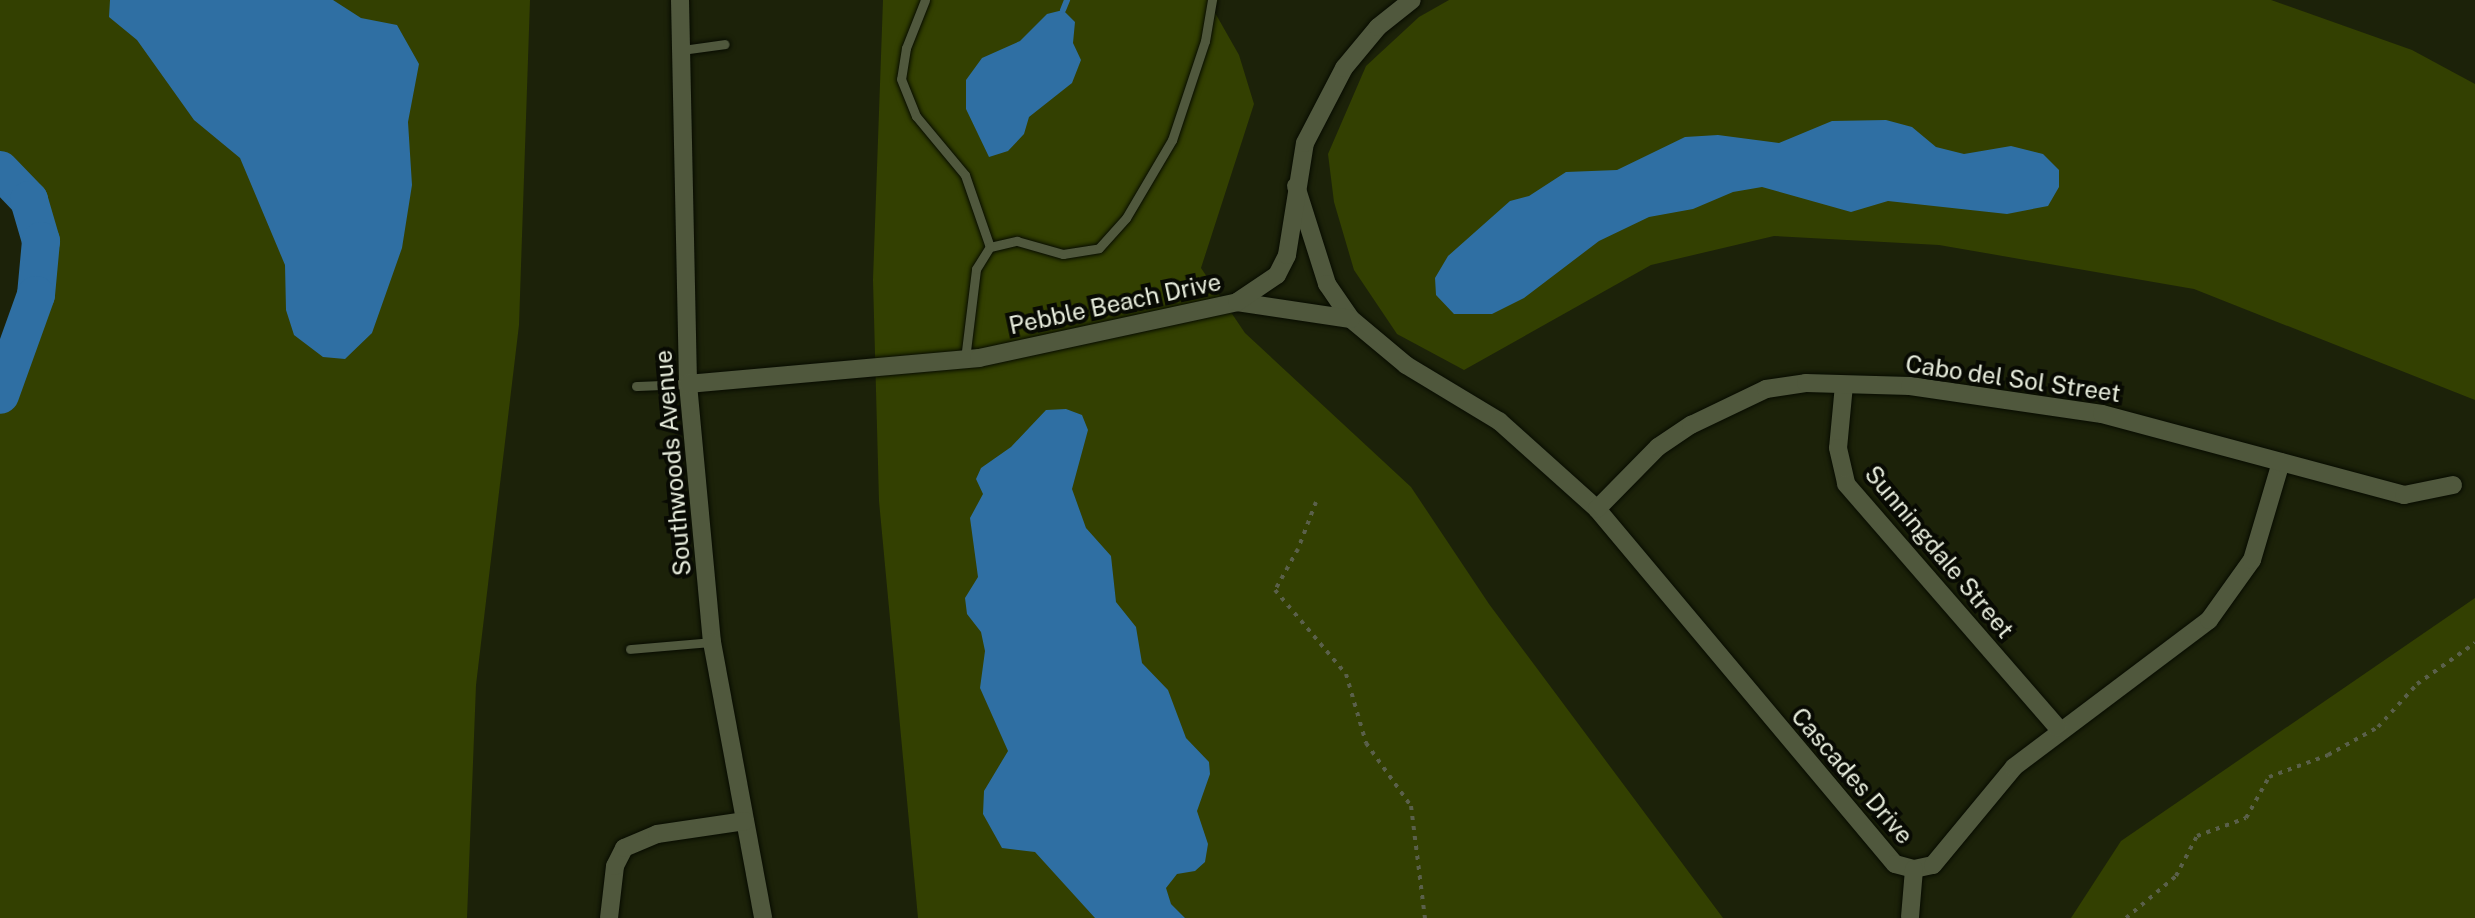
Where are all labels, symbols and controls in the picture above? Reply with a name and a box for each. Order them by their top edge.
street label: Pebble Beach Drive [1006,267,1224,341]
street label: Southwoods Avenue [649,349,697,577]
street label: Cabo del Sol Street [1903,350,2123,408]
street label: Sunningdale Street [1859,460,2019,644]
street label: Cascades Drive [1785,702,1919,850]

